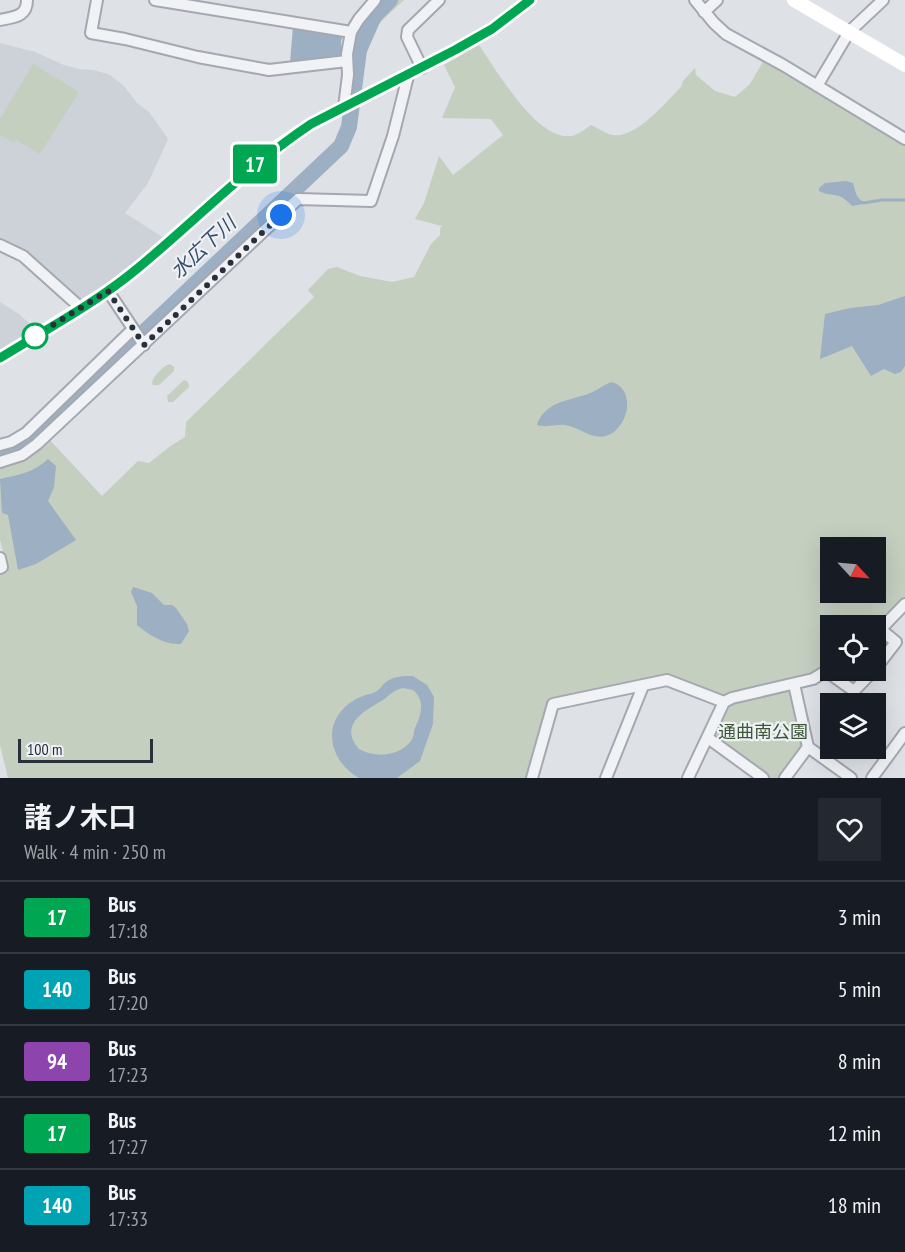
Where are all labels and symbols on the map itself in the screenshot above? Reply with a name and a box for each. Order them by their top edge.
line badge: 17 [228,144,282,184]
your location [266,200,296,230]
water label: 水広下川 [165,209,243,284]
unlabelled marker [22,323,48,349]
north arrow [820,537,886,603]
park label: 通曲南公園 [718,720,808,743]
scale bar [18,736,153,764]

